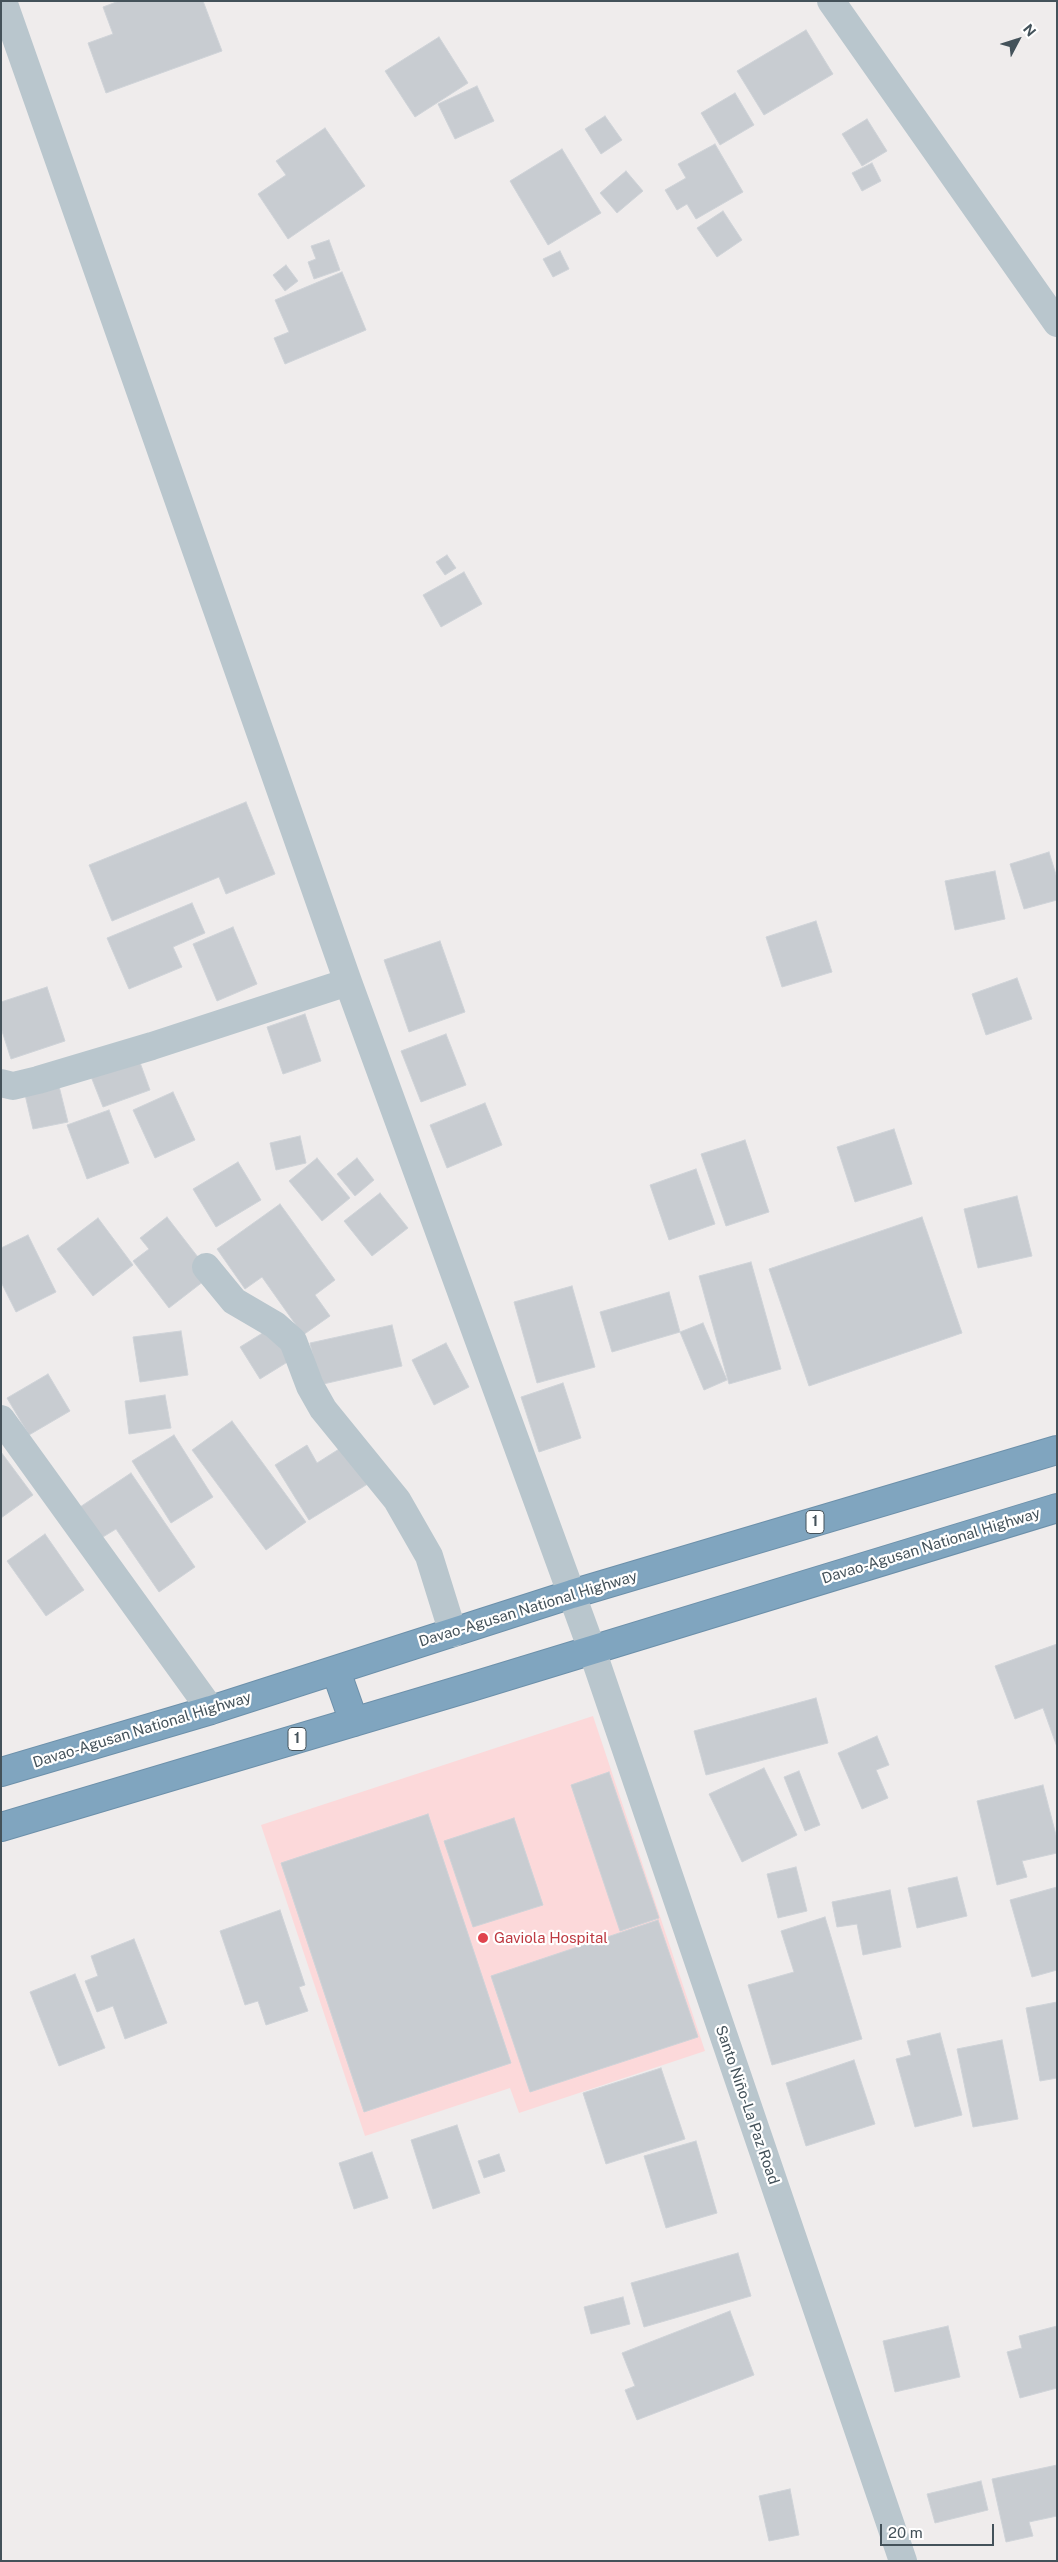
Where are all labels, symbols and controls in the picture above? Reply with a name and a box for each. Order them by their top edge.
north arrow [993,15,1043,65]
text: N [1020,21,1039,40]
street label: Davao-Agusan National Highway [820,1504,1042,1588]
road number: 1 [806,1510,824,1534]
street label: Davao-Agusan National Highway [417,1567,639,1651]
street label: Davao-Agusan National Highway [31,1688,253,1772]
road number: 1 [288,1728,306,1750]
place label: Gaviola Hospital [494,1929,608,1947]
marker: Gaviola Hospital [476,1931,490,1945]
street label: Santo Niño-La Paz Road [711,2023,783,2187]
scale bar [883,2514,997,2546]
text: 20 m [888,2524,923,2541]

